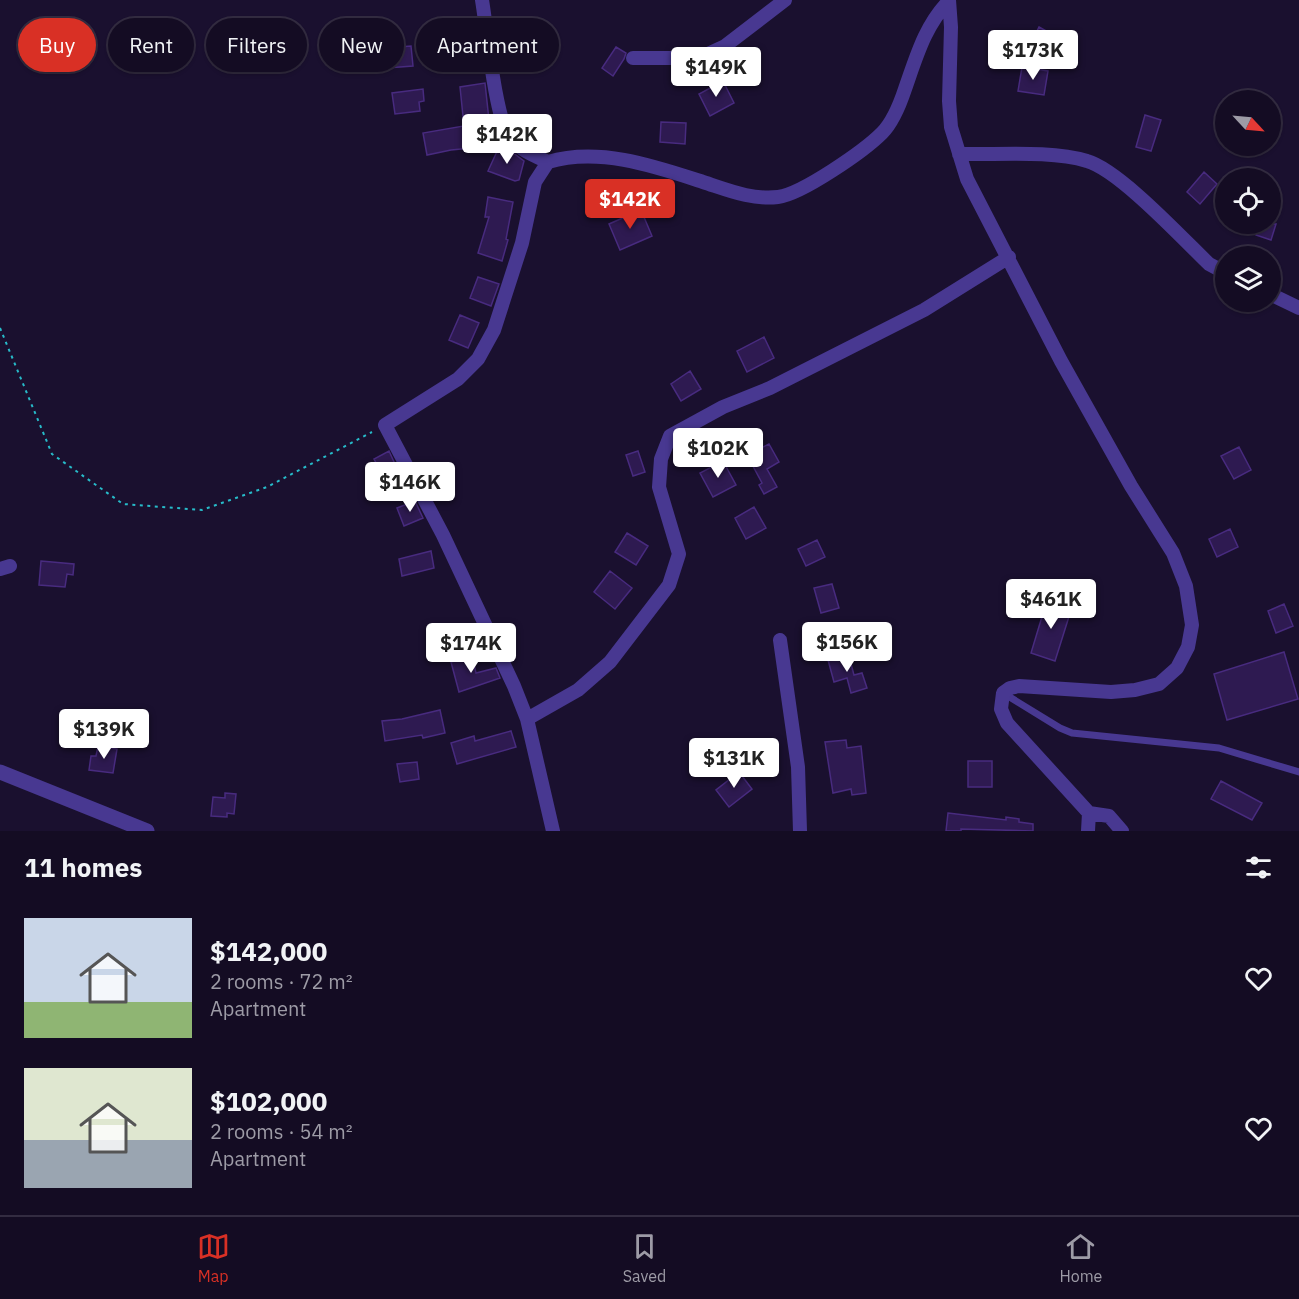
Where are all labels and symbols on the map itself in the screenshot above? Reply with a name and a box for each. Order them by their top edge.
pin: $173K [991,30,1075,81]
pin: $149K [674,47,758,98]
north arrow [1215,90,1281,156]
pin: $142K [465,114,549,165]
pin: $142K [588,179,672,230]
pin: $102K [676,428,760,479]
pin: $146K [368,462,452,513]
pin: $461K [1009,579,1093,630]
pin: $156K [805,622,889,673]
pin: $174K [429,623,513,674]
pin: $139K [62,709,146,760]
pin: $131K [692,738,776,789]

